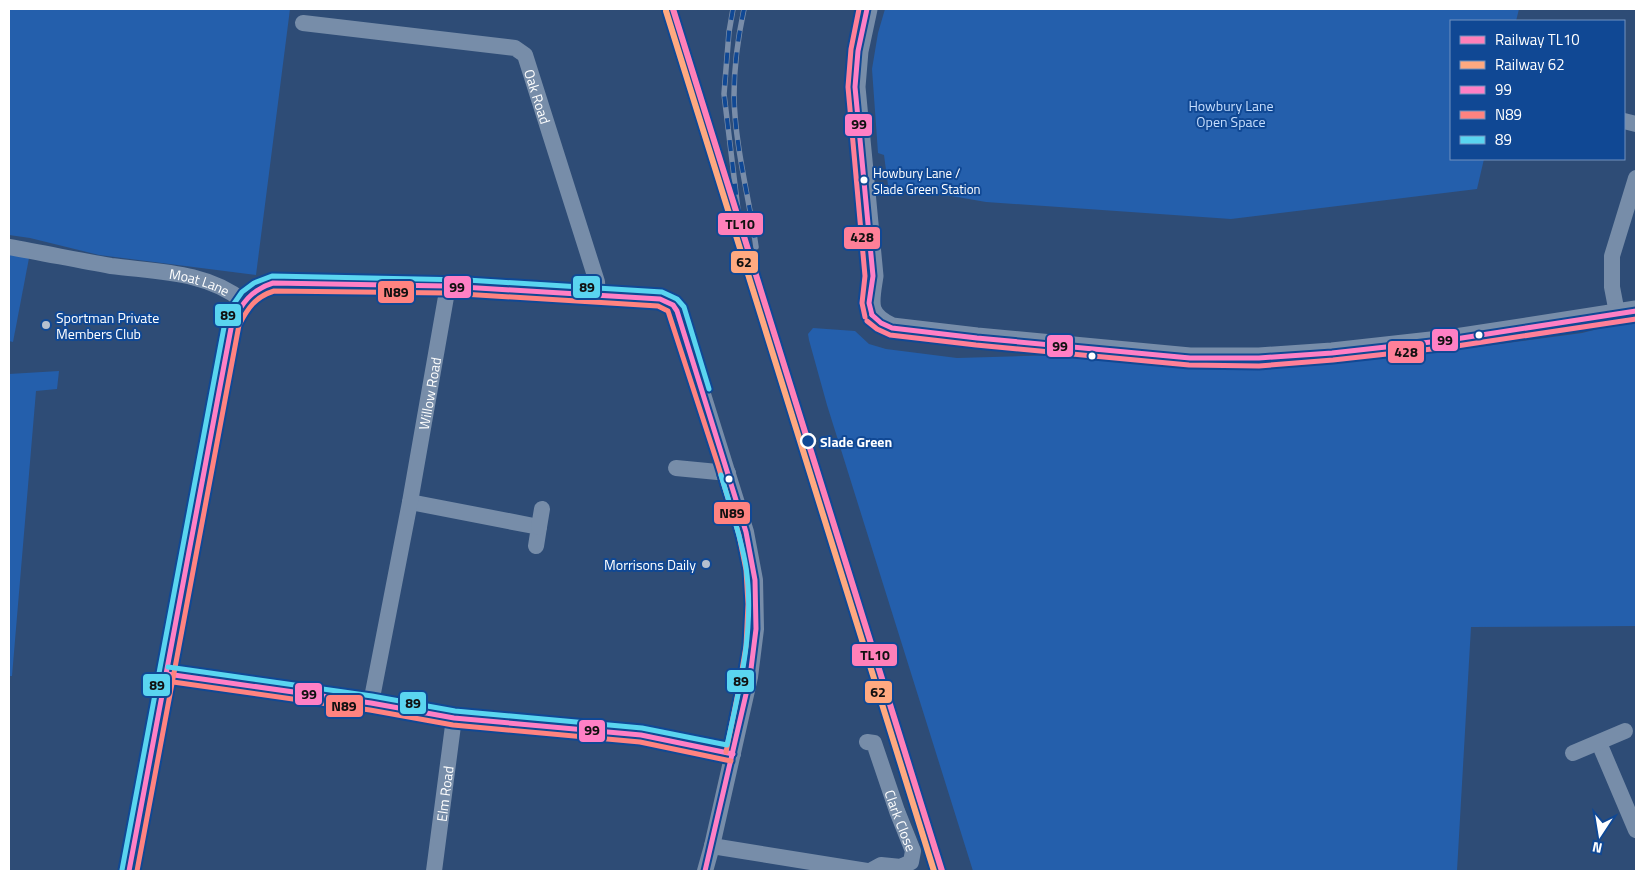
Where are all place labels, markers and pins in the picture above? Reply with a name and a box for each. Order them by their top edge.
place label: Howbury Lane / Slade Green Station [873,163,980,199]
marker: Howbury Lane / Slade Green Station [859,175,869,185]
place label: Sportman Private Members Club [56,307,159,344]
marker: Sportman Private Members Club [40,319,52,331]
unlabelled marker [1474,330,1484,340]
unlabelled marker [1087,351,1097,361]
place label: Slade Green [820,431,892,452]
marker: Slade Green [800,433,816,449]
unlabelled marker [724,474,734,484]
place label: Morrisons Daily [604,554,696,575]
marker: Morrisons Daily [700,558,712,570]

